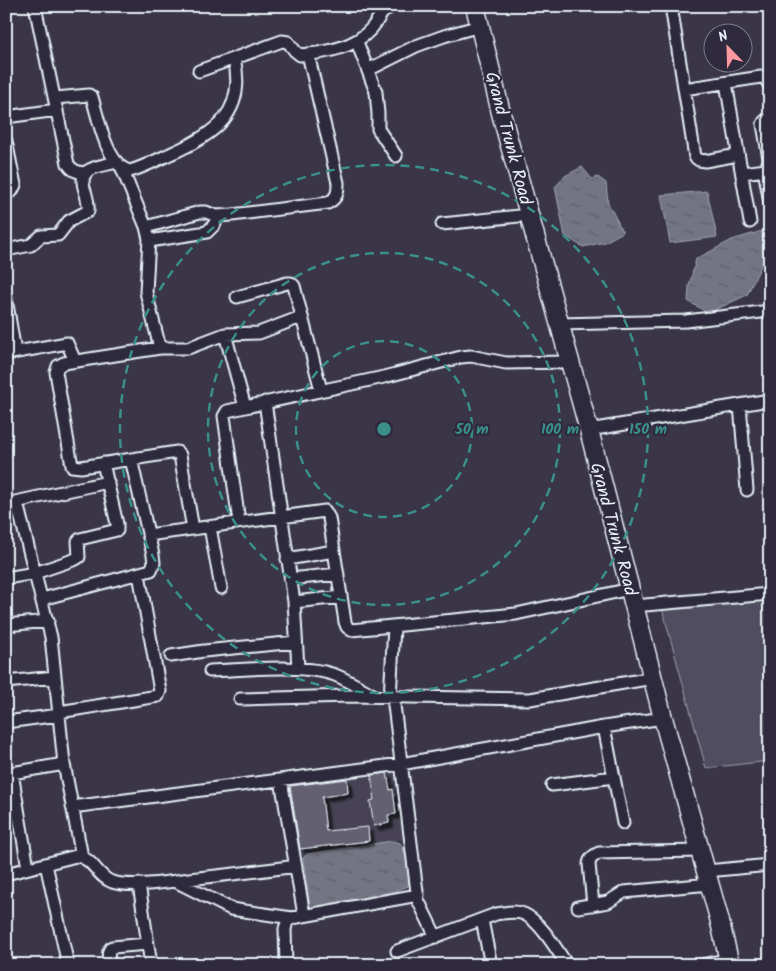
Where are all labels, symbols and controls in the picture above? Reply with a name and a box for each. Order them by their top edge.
north arrow [704,22,754,72]
text: N [715,25,732,49]
street label: Grand Trunk Road [476,69,540,209]
text: 50 m [454,418,489,442]
text: 100 m [541,418,579,442]
text: 150 m [629,418,667,442]
centre of rings [375,420,393,438]
street label: Grand Trunk Road [581,460,645,600]

